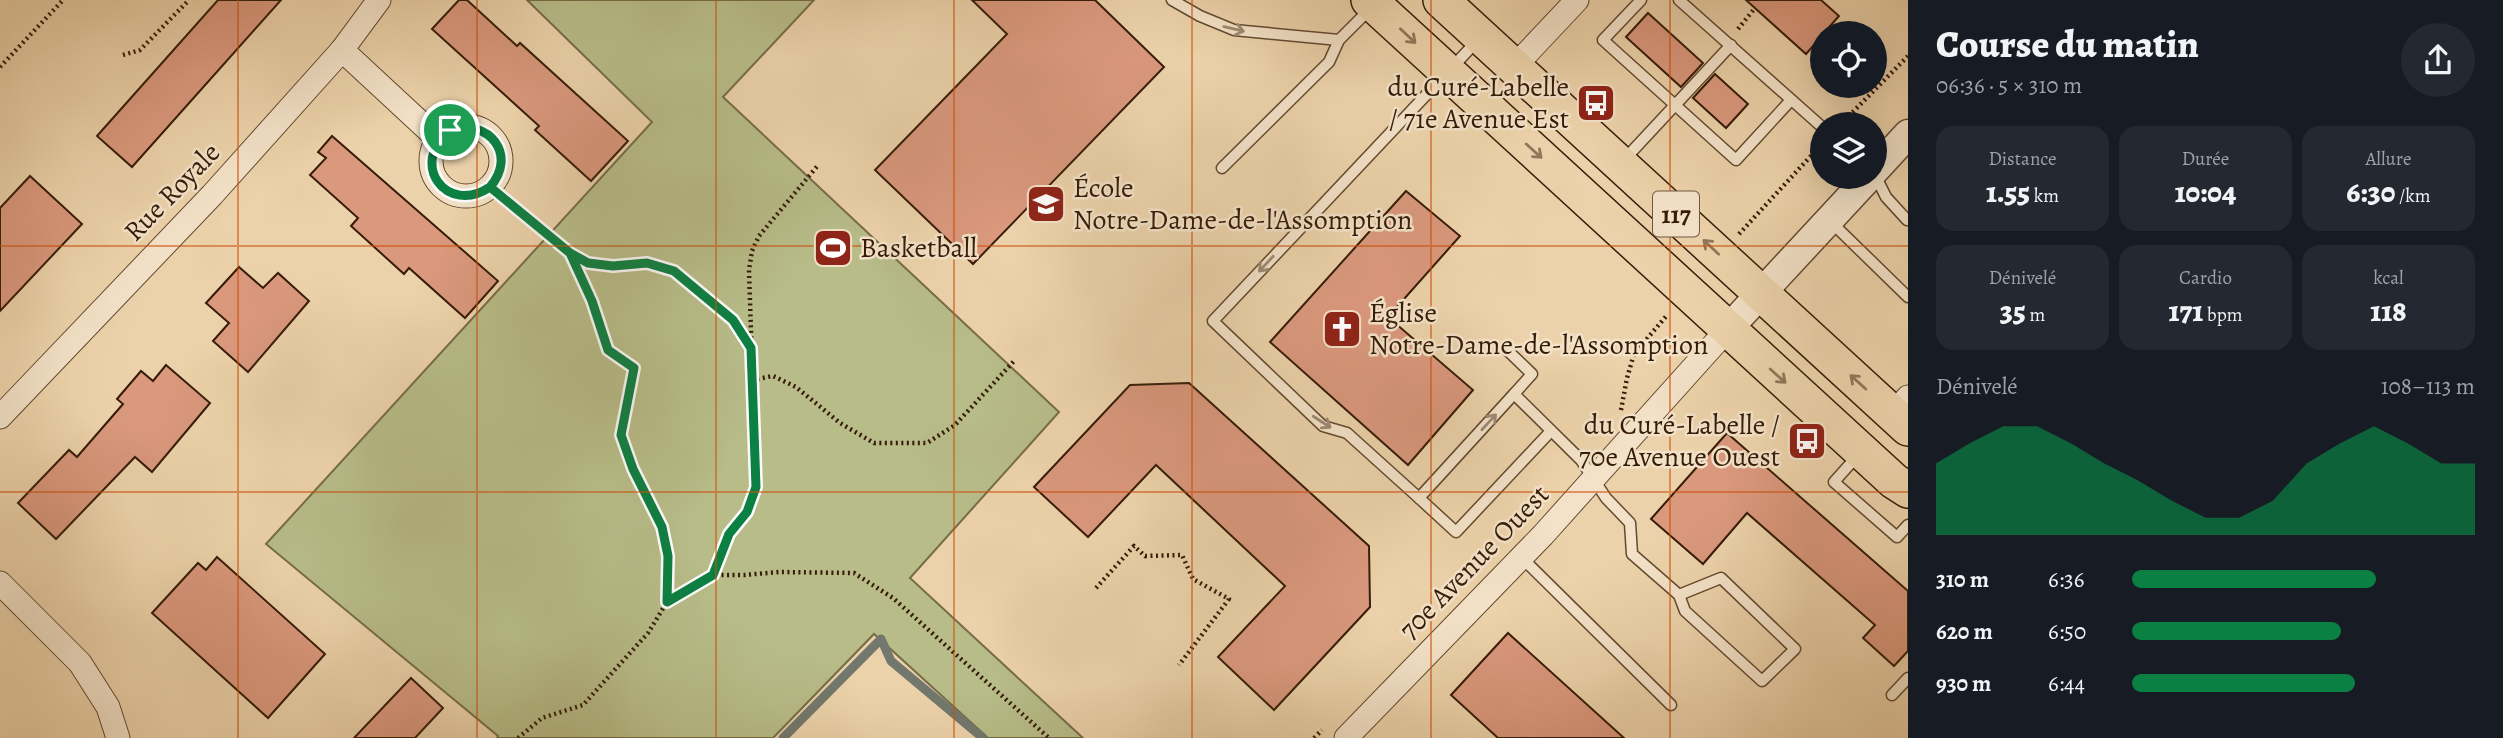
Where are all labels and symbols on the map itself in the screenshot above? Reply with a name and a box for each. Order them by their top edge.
one-way arrow [1222,22,1245,36]
one-way arrow [1399,28,1417,44]
place label: du Curé-Labelle / 71e Avenue Est [1388,68,1569,138]
bus stop icon: du Curé-Labelle / 71e Avenue Est [1575,82,1617,124]
pin [420,100,480,160]
street label: Rue Royale [115,134,229,250]
one-way arrow [1525,143,1542,160]
place label: École Notre-Dame-de-l'Assomption [1073,169,1412,239]
school or university icon: École Notre-Dame-de-l'Assomption [1025,183,1067,225]
road number: 117 [1653,192,1699,236]
sports icon: Basketball [812,227,854,269]
place label: Basketball [860,229,977,267]
one-way arrow [1703,239,1720,256]
one-way arrow [1258,255,1275,272]
place label: Église Notre-Dame-de-l'Assomption [1369,294,1708,364]
church icon: Église Notre-Dame-de-l'Assomption [1321,308,1363,350]
one-way arrow [1769,368,1787,384]
one-way arrow [1849,374,1867,390]
place label: du Curé-Labelle / 70e Avenue Ouest [1579,406,1780,476]
one-way arrow [1480,414,1497,431]
one-way arrow [1312,415,1331,430]
bus stop icon: du Curé-Labelle / 70e Avenue Ouest [1786,420,1828,462]
street label: 70e Avenue Ouest [1390,476,1558,648]

